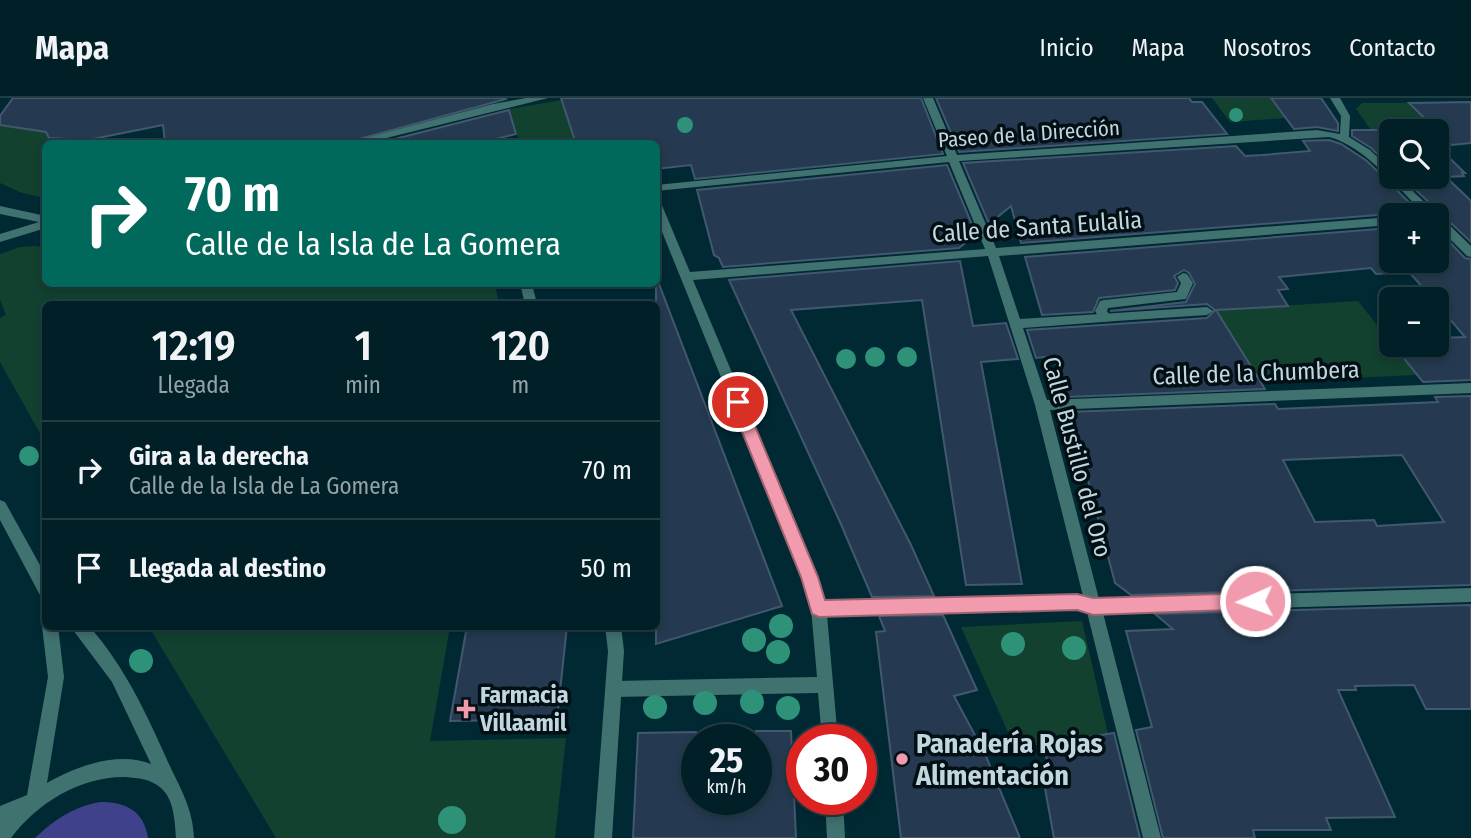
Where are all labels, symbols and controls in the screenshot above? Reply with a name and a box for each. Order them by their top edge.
text: Mapa [35,28,109,68]
text: Inicio [1040,34,1094,62]
text: Mapa [1132,34,1185,62]
text: Nosotros [1223,34,1311,62]
text: Contacto [1349,34,1436,62]
street label: Paseo de la Dirección [937,115,1121,153]
map controls [1379,119,1449,357]
button: search [1379,119,1449,189]
text: 70 m [185,165,280,224]
icon: right [70,168,161,259]
button: + [1379,203,1449,273]
street label: Calle de Santa Eulalia [931,206,1143,248]
text: Calle de la Isla de La Gomera [185,225,561,263]
button: − [1379,287,1449,357]
text: 12:19 [152,321,235,371]
text: 1 [354,321,372,371]
text: 120 [491,321,550,371]
street label: Calle Bustillo del Oro [1037,354,1117,560]
street label: Calle de la Chumbera [1152,355,1360,391]
text: Llegada [157,371,230,399]
text: min [345,371,381,399]
text: m [512,371,529,399]
pin [708,372,768,432]
icon: arrive [719,383,757,421]
text: Gira a la derecha [129,441,309,472]
icon: right [70,451,108,489]
text: 70 m [582,455,632,486]
text: Calle de la Isla de La Gomera [129,472,399,500]
icon: arrive [70,549,108,587]
text: Llegada al destino [129,553,326,584]
text: 50 m [580,553,632,584]
position arrow [1218,564,1292,638]
place label: Farmacia Villaamil [479,681,569,737]
marker: Farmacia Villaamil [458,701,474,717]
speed limit sign: 30 [786,724,877,815]
place label: Panadería Rojas Alimentación [915,727,1103,792]
text: 25 [710,739,743,781]
marker: Panadería Rojas Alimentación [894,751,910,767]
text: km/h [706,776,747,798]

